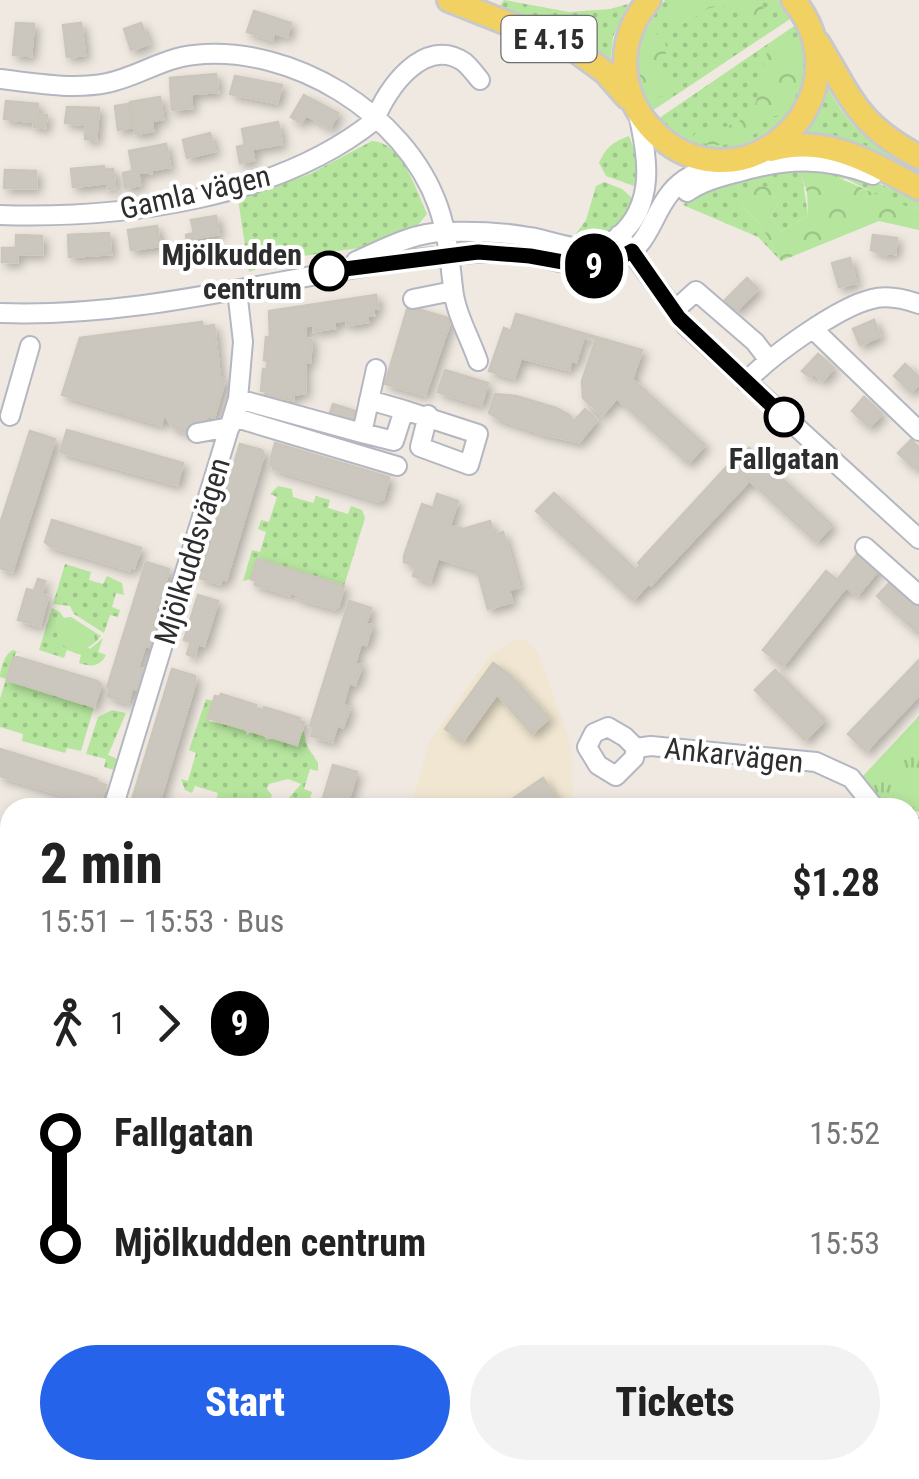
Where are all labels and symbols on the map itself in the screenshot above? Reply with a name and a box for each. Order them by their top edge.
road number: E 4.15 [502,16,596,62]
street label: Gamla vägen [116,158,274,226]
line badge: 9 [562,234,626,298]
place label: Mjölkudden centrum [161,237,302,306]
marker: Mjölkudden centrum [310,252,348,290]
marker: Fallgatan [765,398,803,436]
place label: Fallgatan [729,441,839,476]
street label: Mjölkuddsvägen [147,454,237,648]
street label: Ankarvägen [663,730,805,780]

